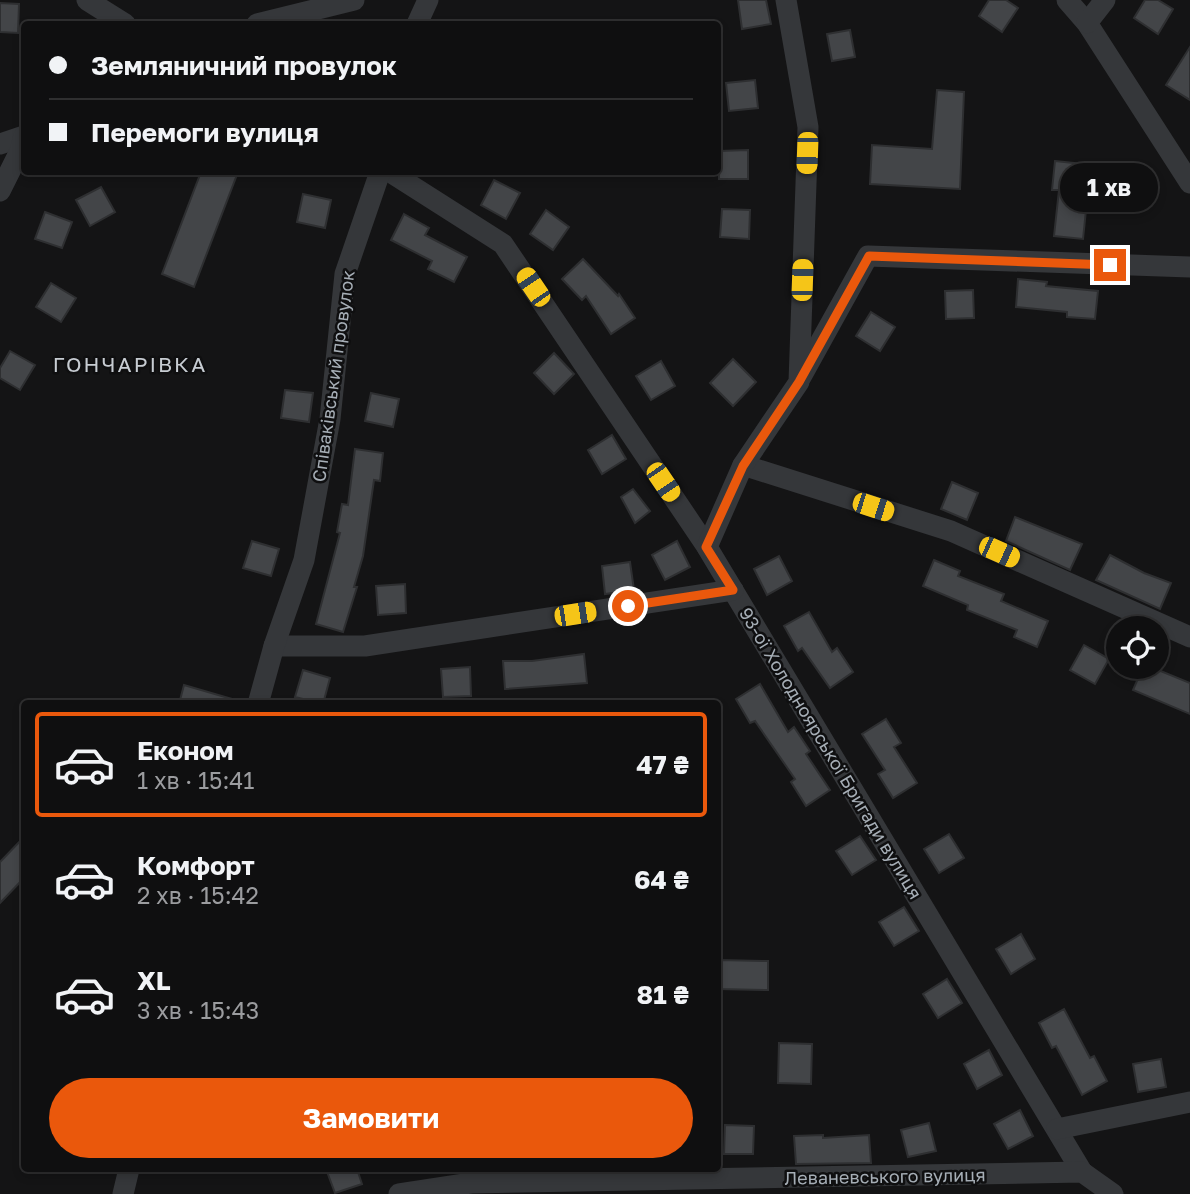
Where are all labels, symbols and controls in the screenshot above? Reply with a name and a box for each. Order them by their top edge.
text: Земляничний провулок [91,50,397,81]
text: Перемоги вулиця [91,117,319,148]
car [796,132,819,174]
callout: 1 хв [1061,163,1159,212]
text: 1 хв [1087,173,1131,201]
route end [1094,249,1126,281]
car [791,259,814,301]
car [513,264,554,310]
street label: Співаківський провулок [307,269,359,483]
district label: ГОНЧАРІВКА [53,351,207,377]
car [643,459,684,505]
car [850,491,897,523]
car [976,534,1023,570]
route start [612,590,644,622]
car [553,600,598,628]
street label: 93-ої Холодноярської Бригади вулиця [735,603,927,903]
map controls [1106,616,1169,679]
button: locate [1106,616,1169,679]
icon: car [53,733,116,796]
text: Економ [137,735,234,766]
text: 47 ₴ [636,749,689,780]
text: 1 хв · 15:41 [137,766,255,794]
icon: car [53,848,116,911]
text: Комфорт [137,850,255,881]
text: 64 ₴ [634,864,689,895]
text: 2 хв · 15:42 [137,881,259,909]
icon: car [53,963,116,1026]
text: XL [137,965,171,996]
text: 81 ₴ [637,979,689,1010]
text: 3 хв · 15:43 [137,996,259,1024]
button: Замовити [49,1078,693,1158]
street label: Леваневського вулиця [784,1163,986,1189]

